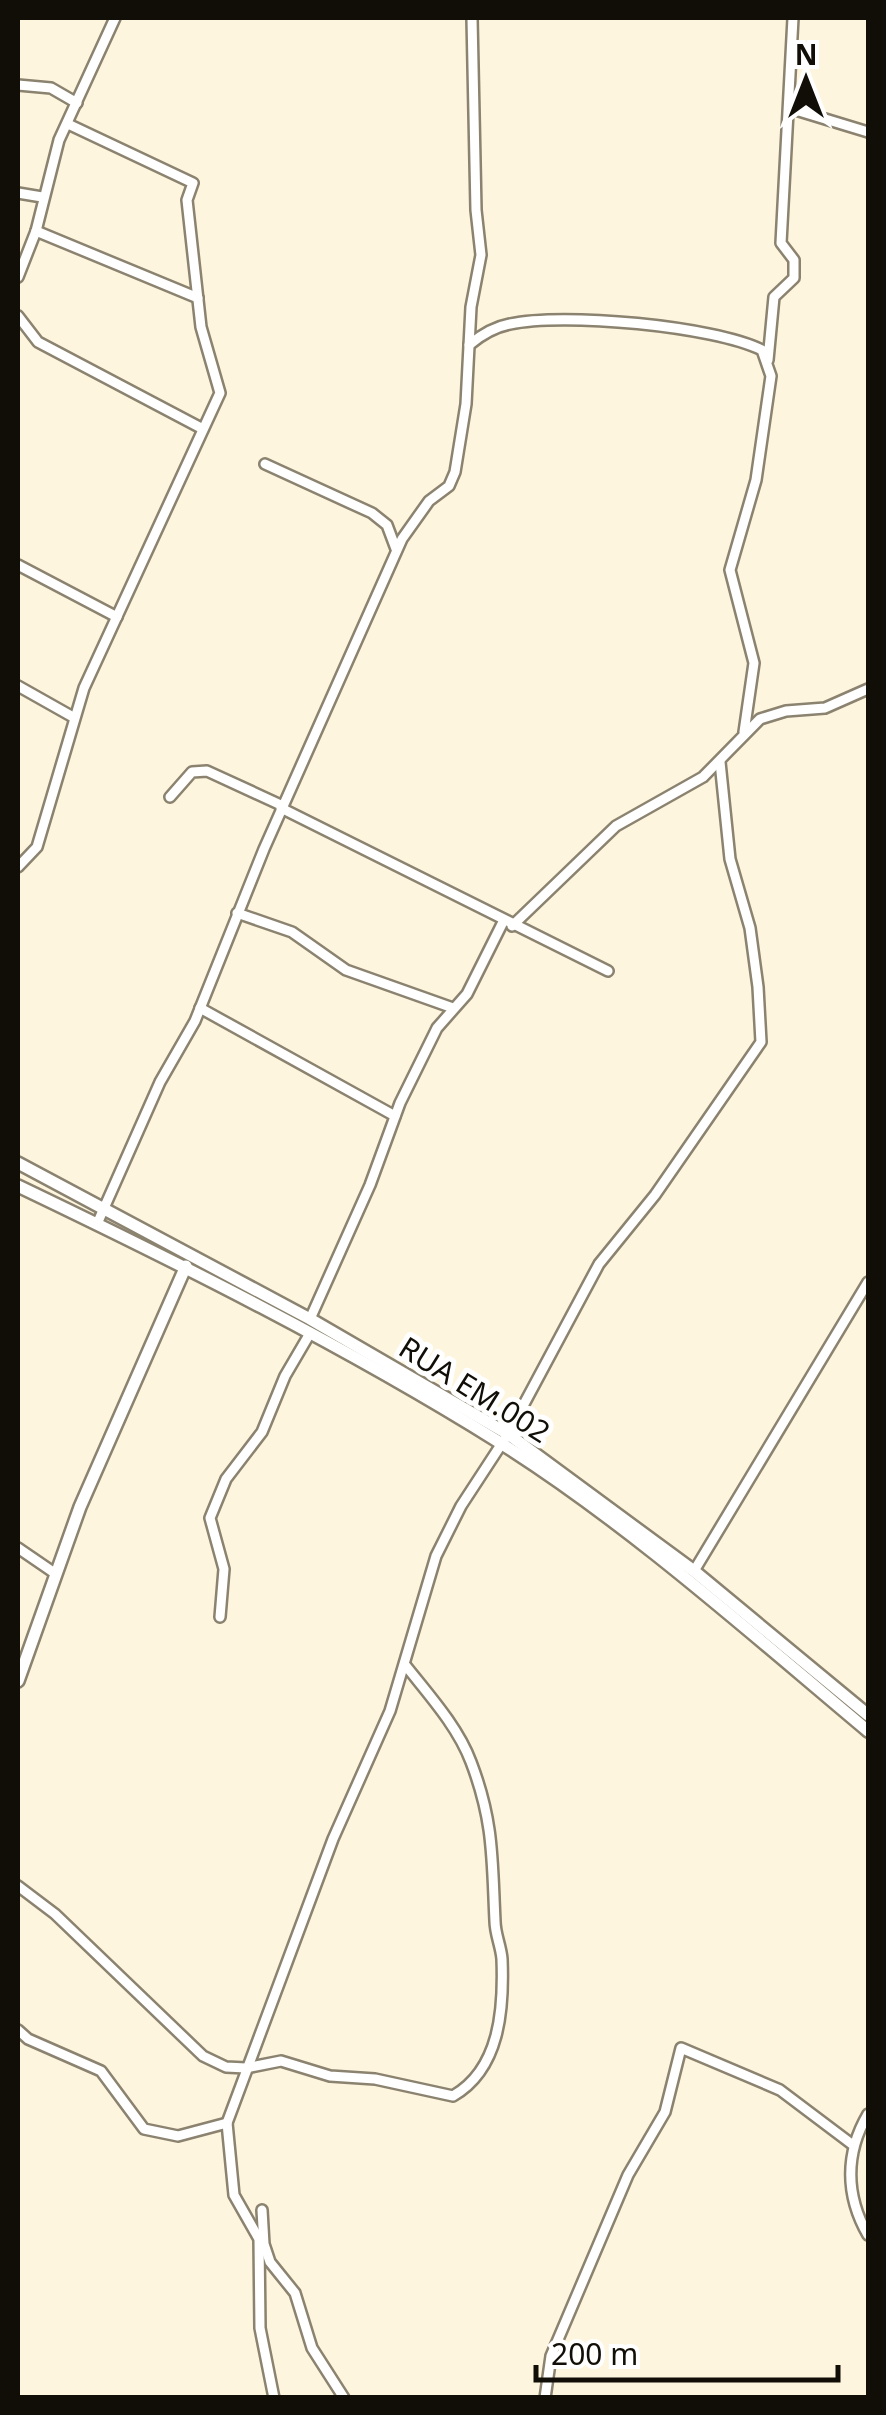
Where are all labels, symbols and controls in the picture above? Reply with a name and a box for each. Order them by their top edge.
north arrow [756,30,856,130]
text: N [795,35,817,73]
street label: RUA EM.002 [392,1326,558,1452]
scale bar [536,2320,838,2382]
text: 200 m [551,2333,638,2374]

